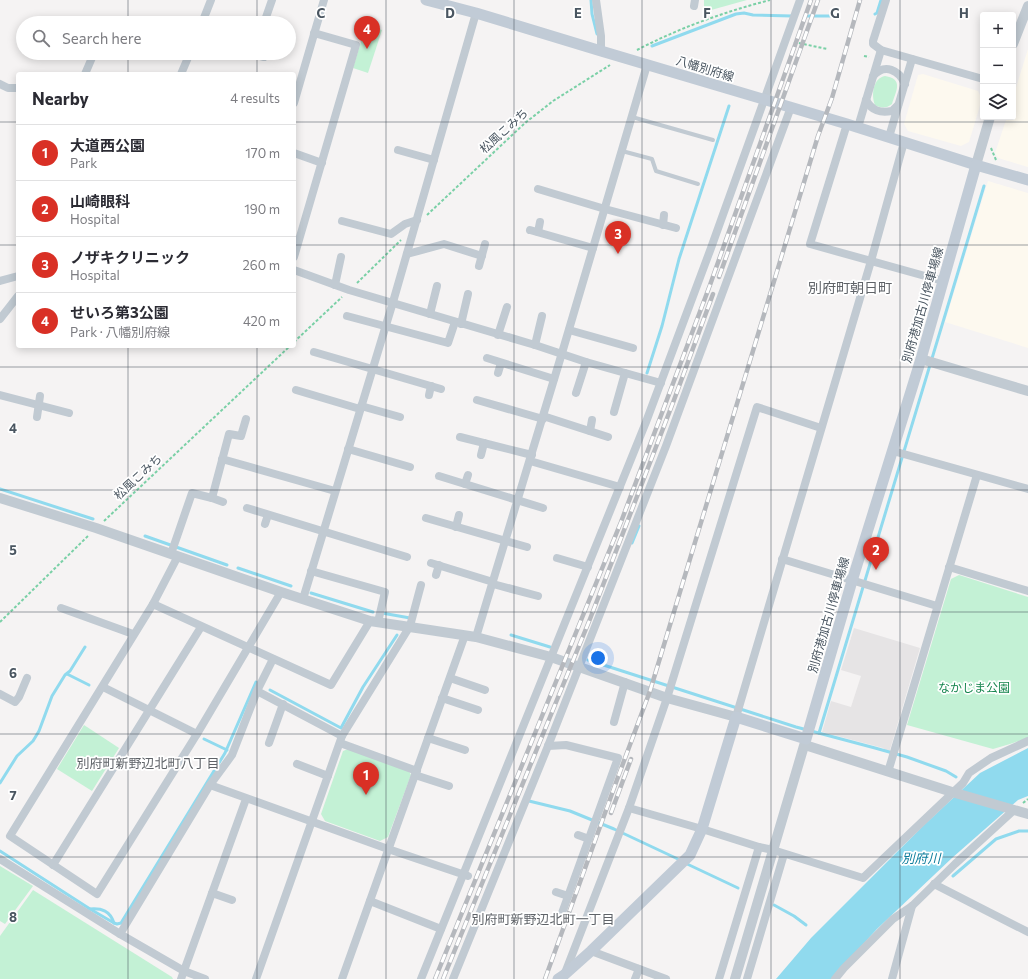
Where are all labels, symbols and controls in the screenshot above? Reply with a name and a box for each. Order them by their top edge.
text: C [317,5,326,21]
text: D [445,5,455,21]
text: E [574,5,582,21]
text: F [703,5,711,21]
text: G [830,5,840,21]
text: H [959,5,969,21]
map controls [980,12,1016,120]
button: + [980,12,1016,48]
search box [16,16,296,60]
pin: 4 [354,16,380,49]
icon: search [30,27,52,49]
text: Search here [62,29,141,47]
button: − [980,48,1016,84]
street label: 八幡別府線 [675,53,736,84]
button: layers [980,84,1016,120]
text: Nearby [32,88,89,109]
text: 4 results [230,90,280,106]
street label: 松風こみち [476,105,530,156]
text: 大道西公園 [70,136,145,154]
text: 1 [42,145,48,161]
text: 170 m [245,145,280,161]
text: Park [70,155,97,171]
text: 山崎眼科 [70,192,130,210]
text: 2 [41,201,49,217]
text: 190 m [244,201,280,217]
text: Hospital [70,211,120,227]
pin: 3 [605,221,631,254]
street label: 別府港加古川停車場線 [899,245,945,364]
text: ノザキクリニック [70,248,190,266]
text: 3 [41,257,49,273]
text: 260 m [243,257,280,273]
text: Hospital [70,267,120,283]
district label: 別府町朝日町 [808,279,892,296]
text: せいろ第3公園 [70,303,169,321]
text: 4 [41,313,49,329]
text: 420 m [243,313,280,329]
text: Park · 八幡別府線 [70,324,170,340]
text: 4 [9,420,17,436]
street label: 松風こみち [111,451,164,502]
pin: 2 [863,537,889,570]
text: 5 [9,542,17,558]
street label: 別府港加古川停車場線 [805,555,851,674]
your location [588,648,608,668]
text: 6 [9,665,17,681]
park label: なかじま公園 [938,680,1010,694]
district label: 別府町新野辺北町八丁目 [76,755,220,771]
pin: 1 [353,762,379,795]
text: 7 [9,787,17,803]
water label: 別府川 [901,850,942,866]
text: 8 [9,909,17,925]
district label: 別府町新野辺北町一丁目 [471,911,615,927]

